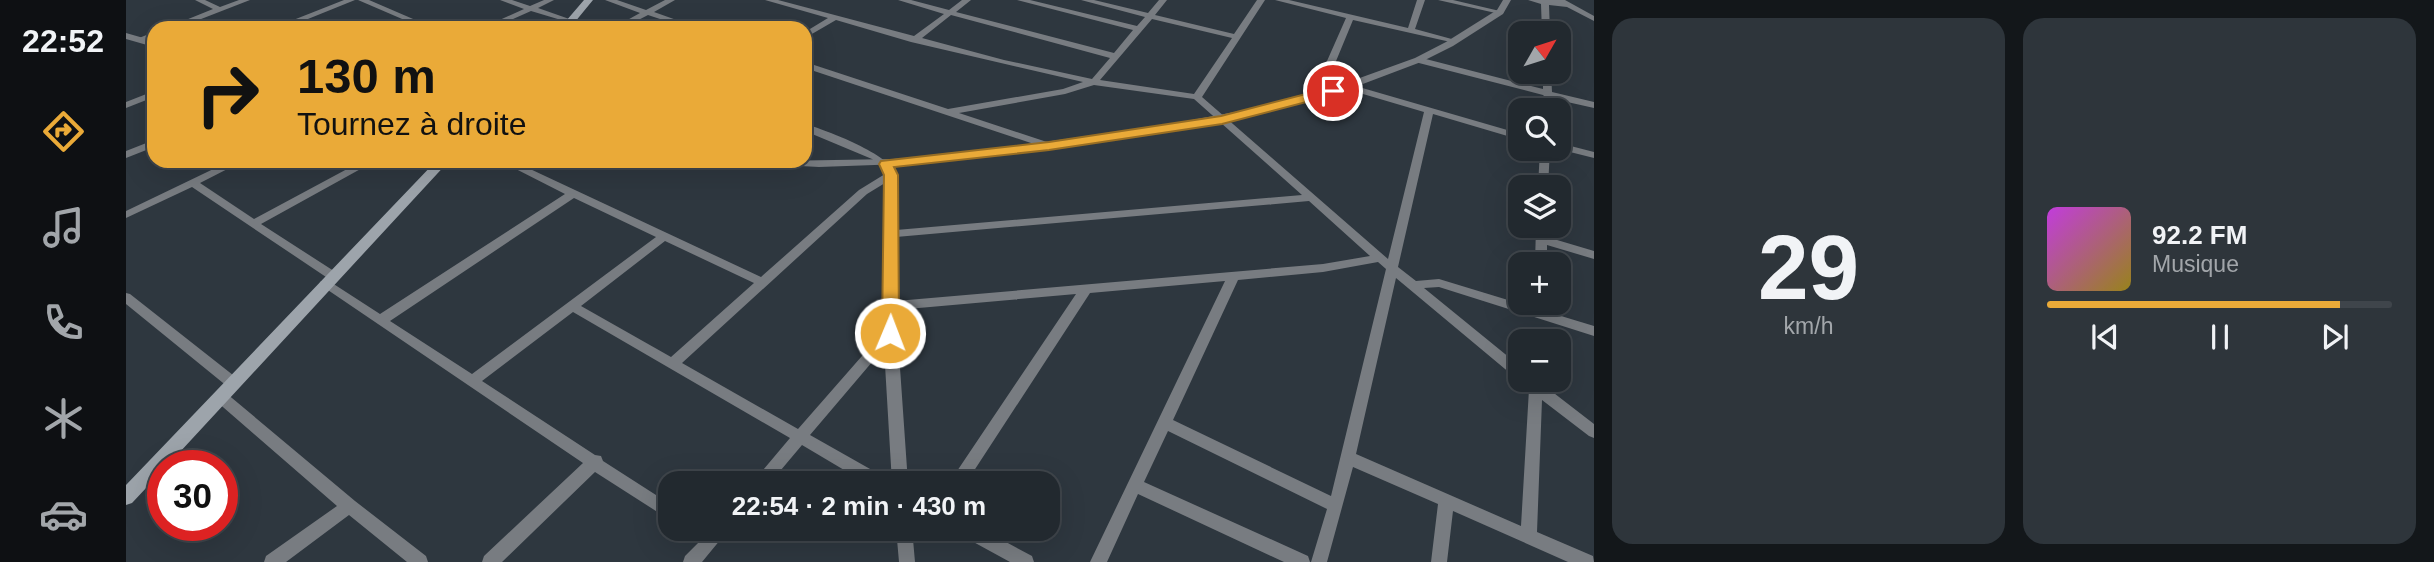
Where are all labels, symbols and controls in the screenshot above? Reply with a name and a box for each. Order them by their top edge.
north arrow [1508,21,1572,84]
map controls [1508,21,1571,392]
text: 22:52 [22,23,104,59]
icon: right [182,49,273,140]
text: 130 m [297,49,436,103]
pin [1303,61,1363,121]
icon: arrive [1314,72,1352,110]
button: search [1508,98,1571,161]
text: Tournez à droite [297,106,526,142]
icon: directions [39,107,88,156]
button: layers [1508,175,1571,238]
icon: music [39,203,88,252]
text: 29 [1758,217,1859,318]
text: 92.2 FM [2152,220,2247,250]
text: Musique [2152,251,2239,277]
button: + [1508,252,1571,315]
position arrow [853,296,927,370]
icon: phone [39,298,88,347]
text: km/h [1784,313,1833,339]
icon: previous [2086,318,2124,356]
icon: pause [2201,318,2239,356]
icon: next [2316,318,2354,356]
button: − [1508,329,1571,392]
icon: climate [39,394,88,443]
speed limit sign: 30 [147,450,238,541]
icon: car [39,490,88,539]
text: 22:54 · 2 min · 430 m [732,491,986,521]

